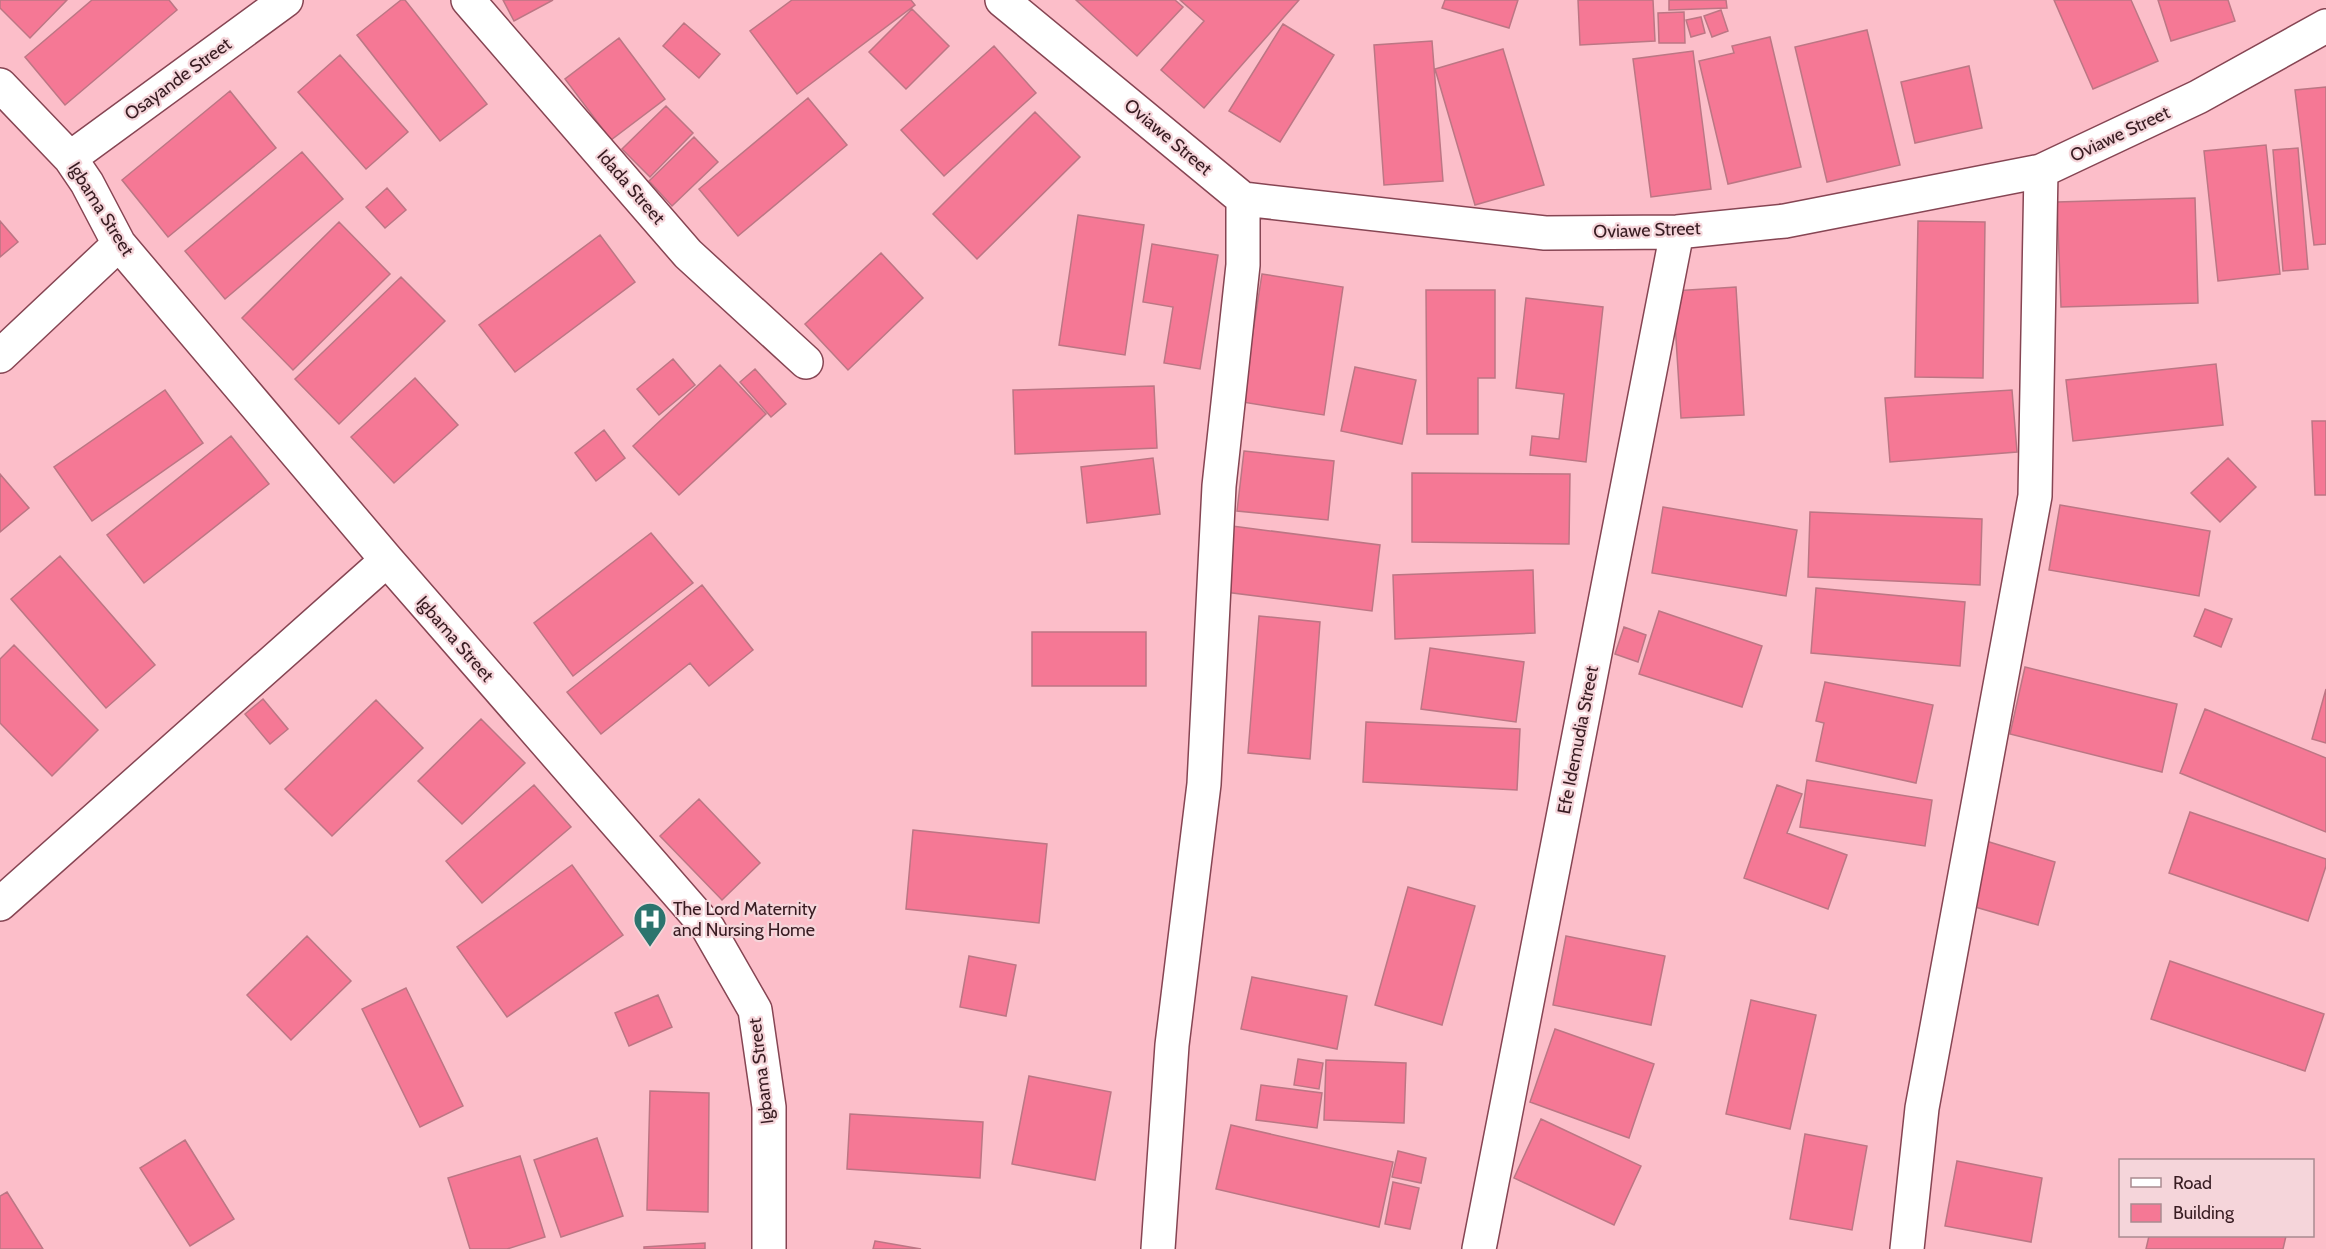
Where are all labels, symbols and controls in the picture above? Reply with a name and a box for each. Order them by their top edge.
street label: Osayande Street [120,33,236,125]
street label: Oviawe Street [1120,94,1216,180]
street label: Oviawe Street [2067,101,2173,167]
street label: Idada Street [593,145,669,229]
street label: Igbama Street [63,158,139,260]
street label: Oviawe Street [1593,217,1701,243]
street label: Igbama Street [412,592,498,686]
street label: Efe Idemudia Street [1553,664,1603,816]
place label: The Lord Maternity and Nursing Home [673,898,817,941]
hospital icon: The Lord Maternity and Nursing Home [632,901,668,948]
street label: Igbama Street [744,1017,778,1125]
legend [2119,1159,2314,1237]
text: Road [2173,1172,2212,1194]
text: Building [2173,1202,2235,1224]

